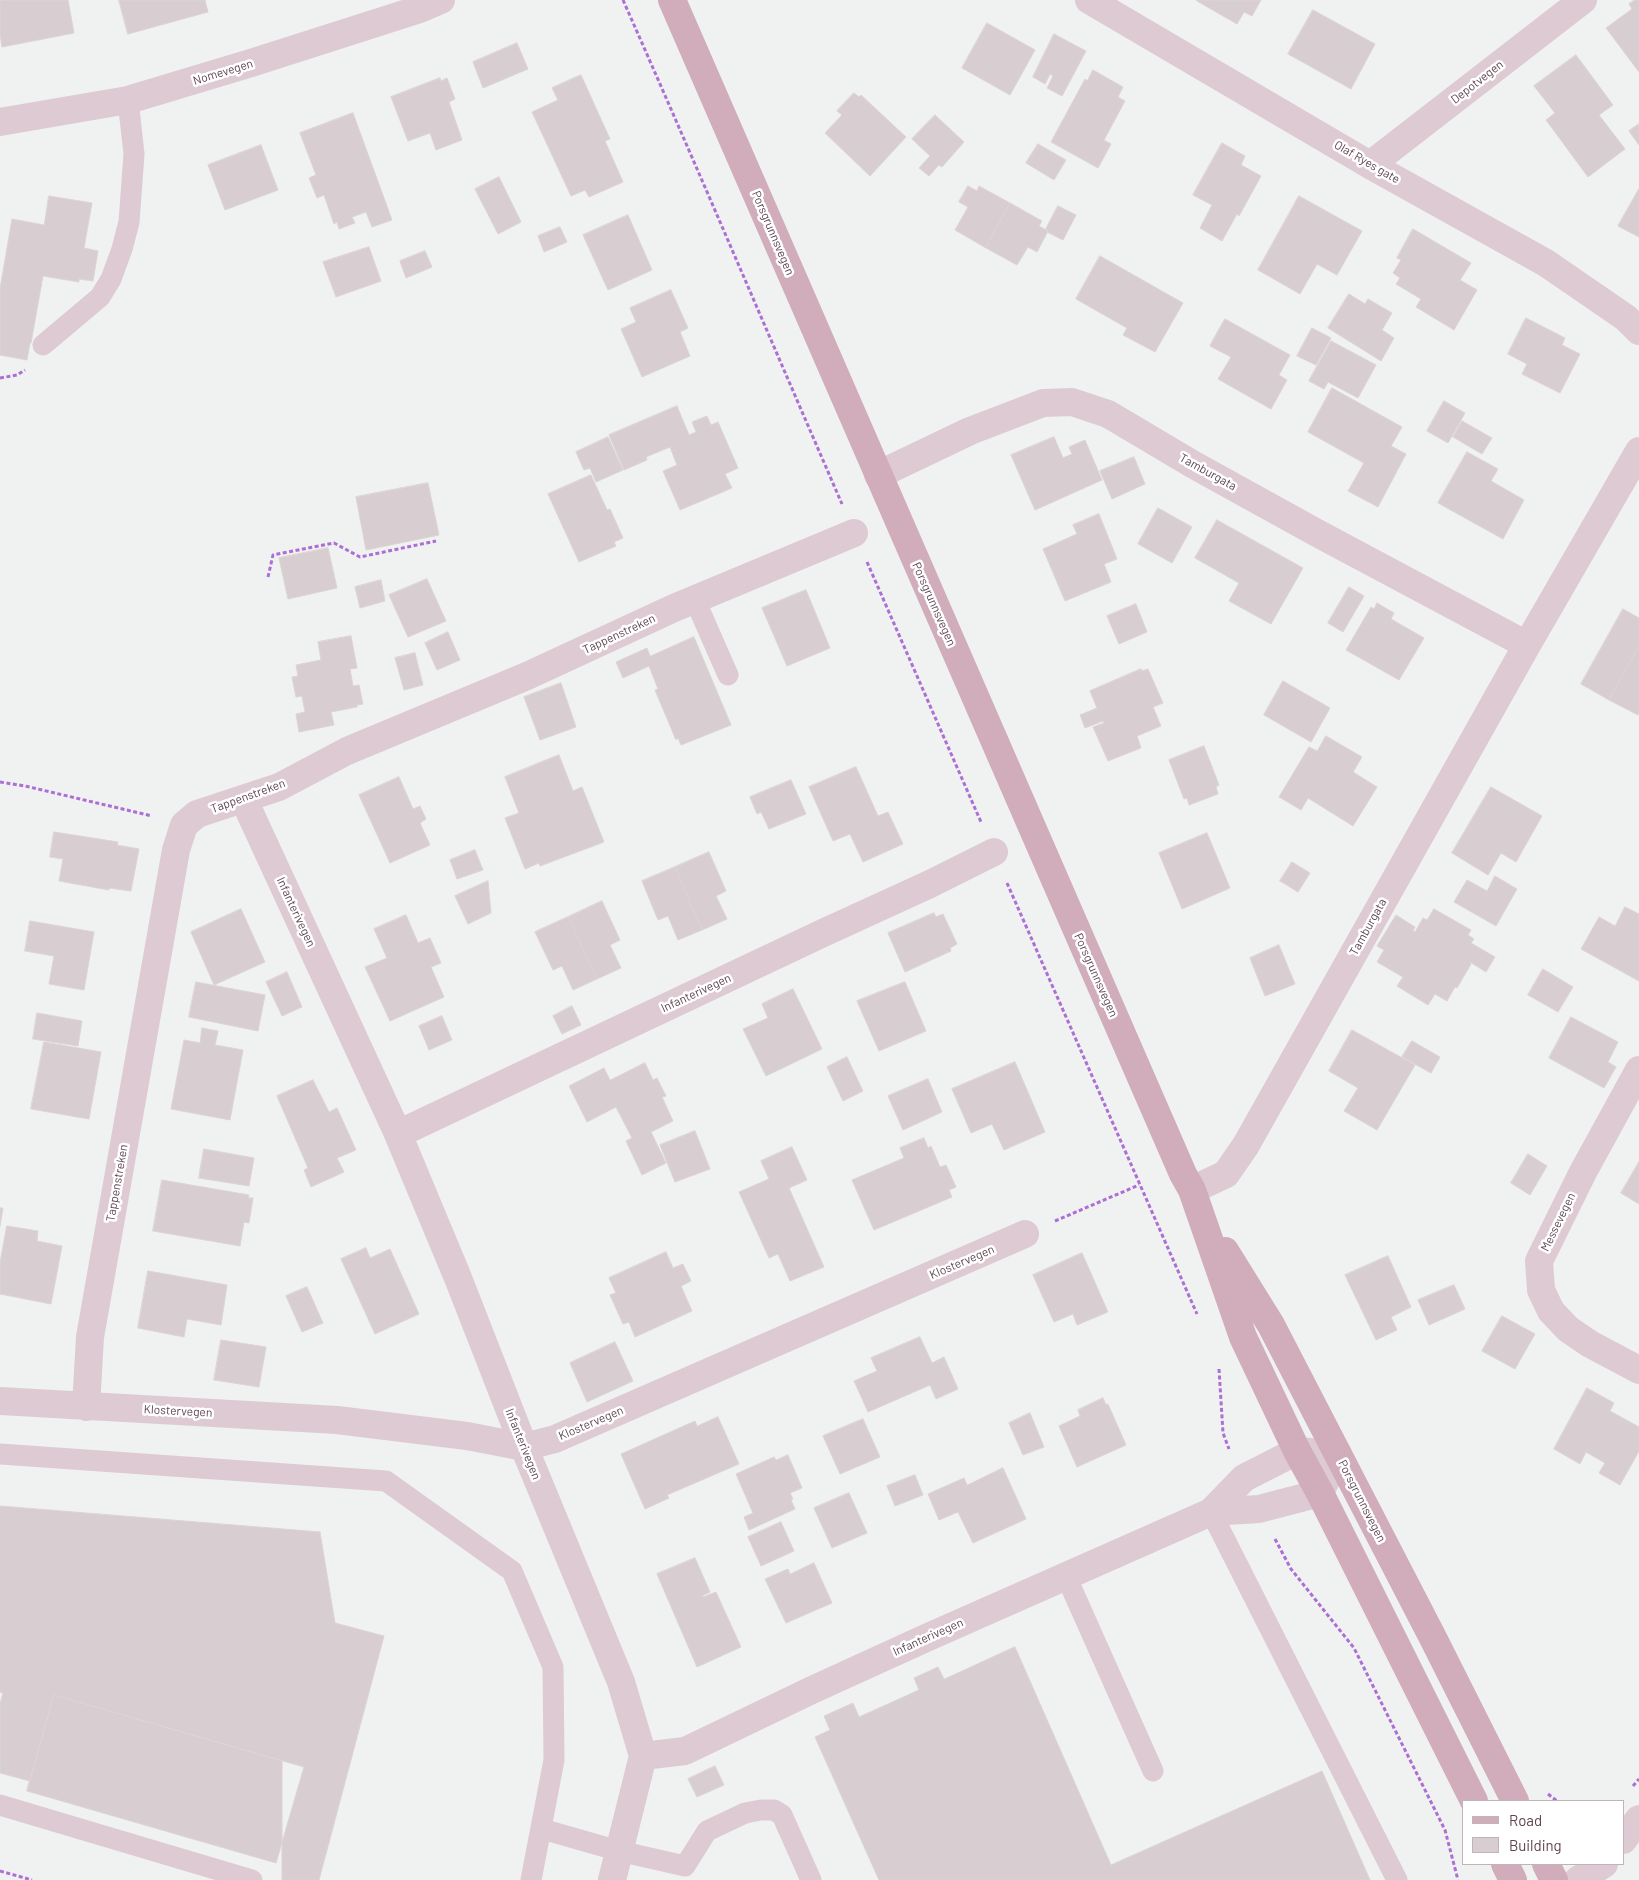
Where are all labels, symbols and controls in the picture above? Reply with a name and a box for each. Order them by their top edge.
street label: Nomevegen [191,56,255,88]
street label: Depotvegen [1448,57,1506,107]
street label: Olaf Ryes gate [1332,137,1402,187]
street label: Porsgrunnsvegen [749,189,797,277]
street label: Tamburgata [1177,450,1239,494]
street label: Porsgrunnsvegen [909,560,959,648]
street label: Tappenstreken [580,611,658,657]
street label: Tappenstreken [209,776,287,816]
street label: Infanterivegen [274,875,318,949]
street label: Tamburgata [1346,896,1390,958]
street label: Porsgrunnsvegen [1071,931,1121,1019]
street label: Infanterivegen [659,971,733,1015]
street label: Tappenstreken [103,1143,131,1223]
street label: Messevegen [1538,1190,1578,1254]
street label: Klostervegen [927,1242,997,1282]
street label: Klostervegen [143,1402,213,1420]
street label: Klostervegen [556,1403,626,1443]
street label: Infanterivegen [502,1406,544,1482]
street label: Porsgrunnsvegen [1335,1458,1389,1544]
street label: Infanterivegen [891,1615,965,1659]
legend [1462,1800,1624,1865]
text: Road [1509,1811,1542,1829]
text: Building [1509,1836,1562,1854]

